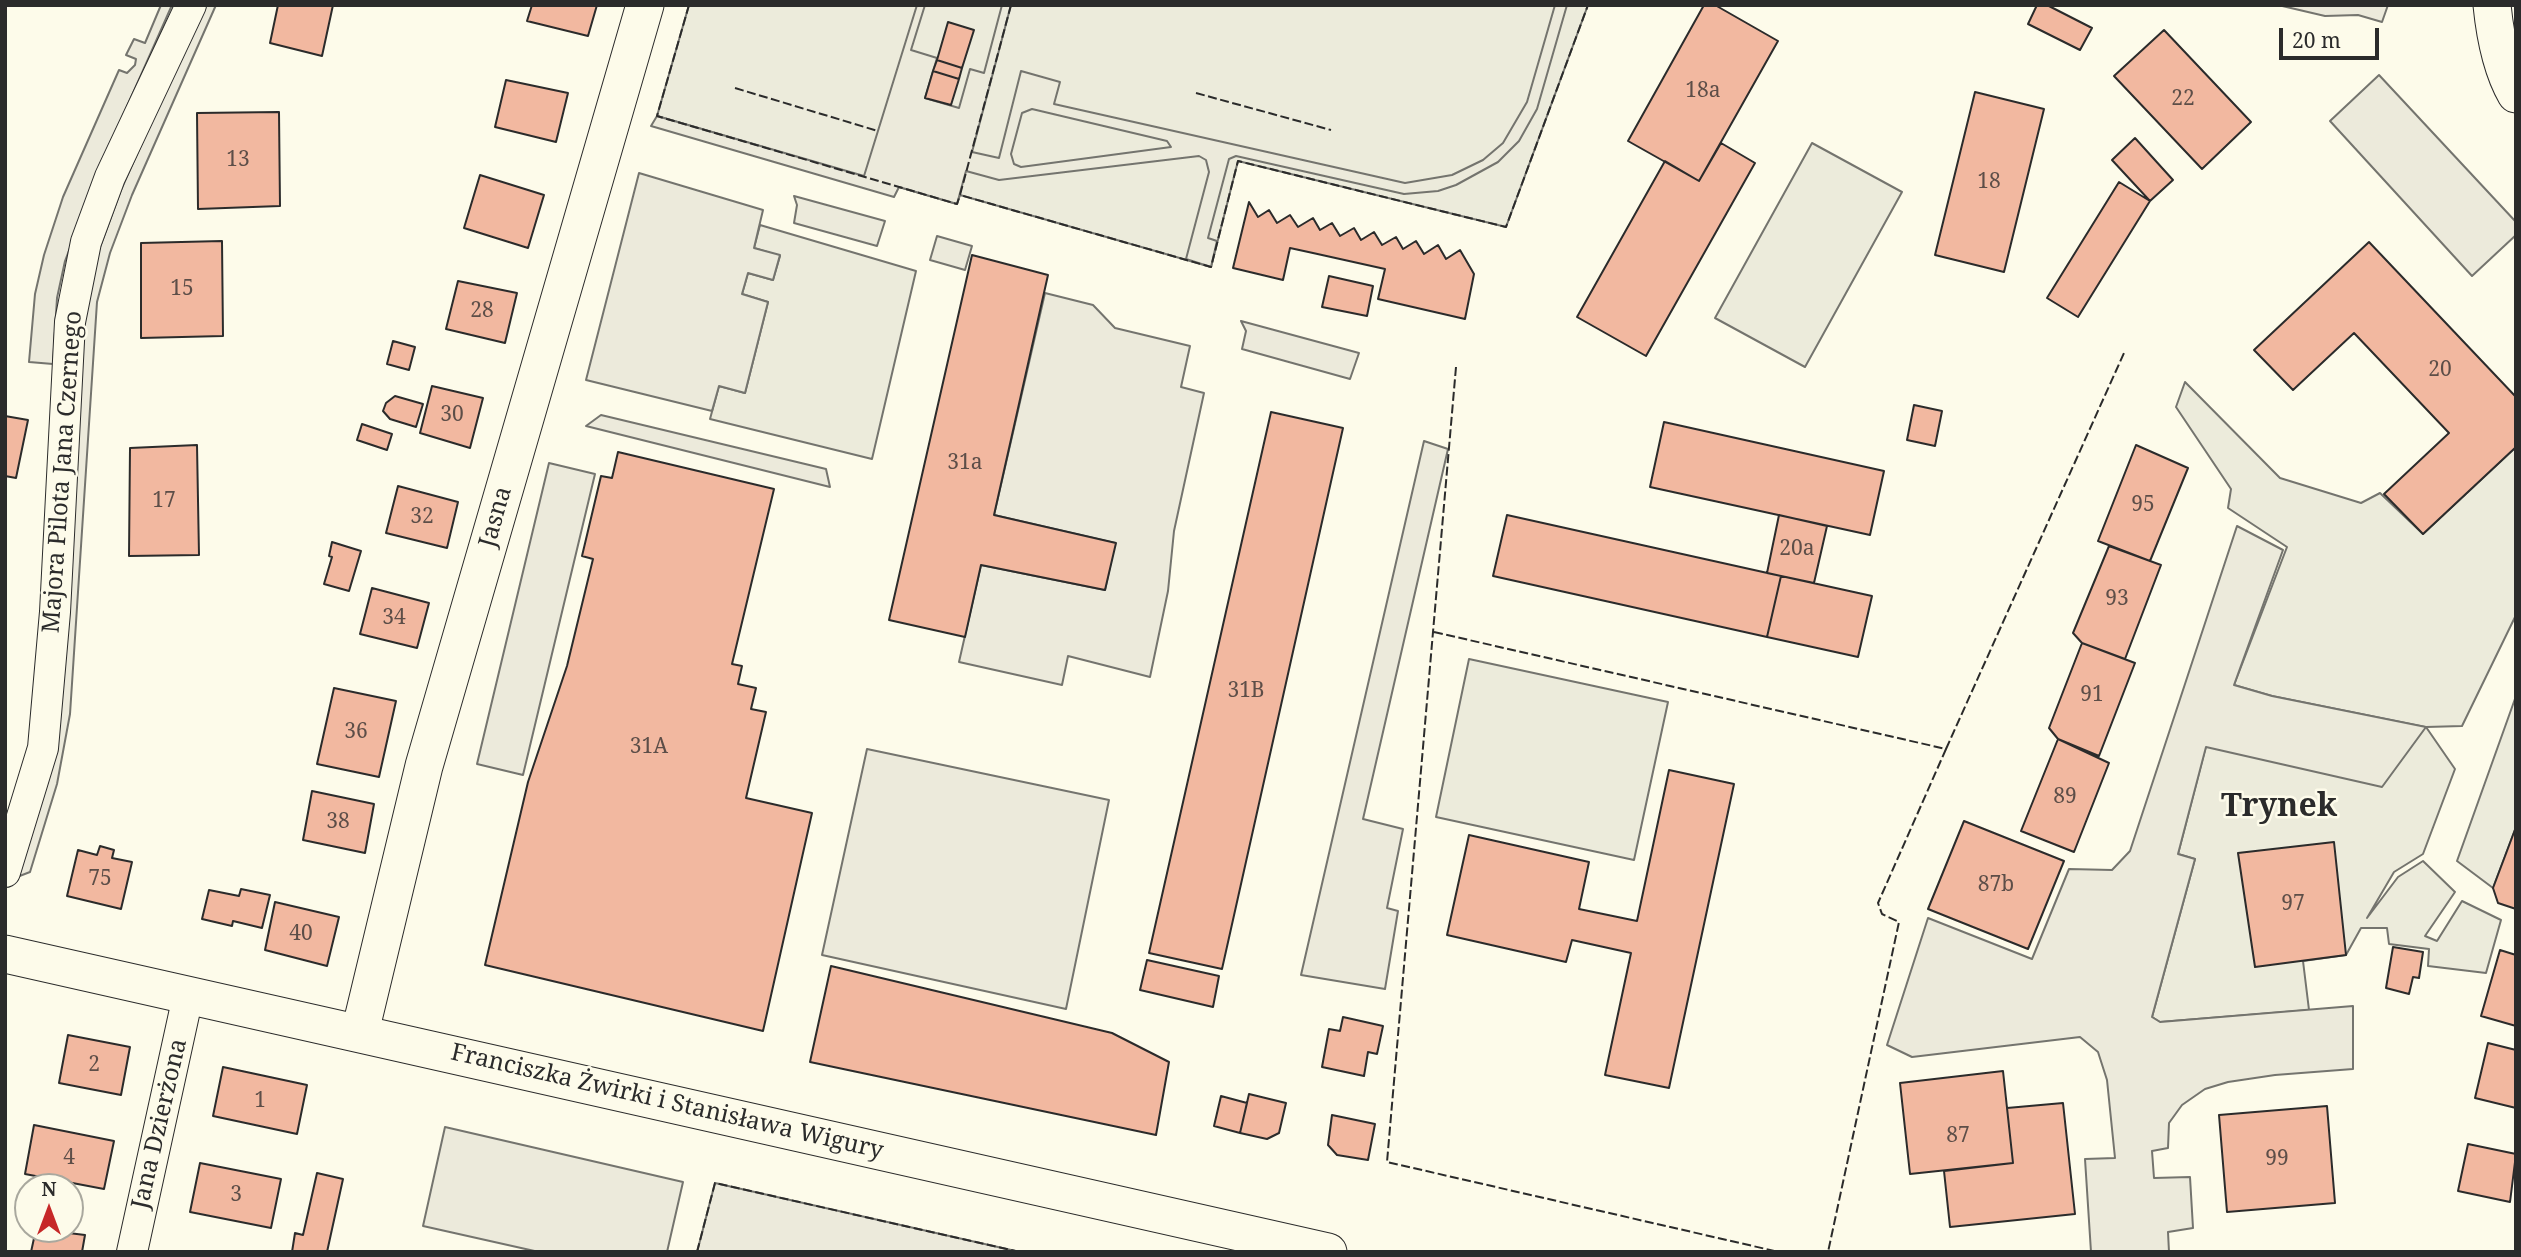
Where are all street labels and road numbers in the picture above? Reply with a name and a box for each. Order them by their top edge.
street label: Majora Pilota Jana Czernego [37,310,89,634]
street label: Jasna [474,483,518,551]
street label: Jana Dzierżona [126,1036,194,1212]
street label: Franciszka Żwirki i Stanisława Wigury [448,1038,886,1166]

